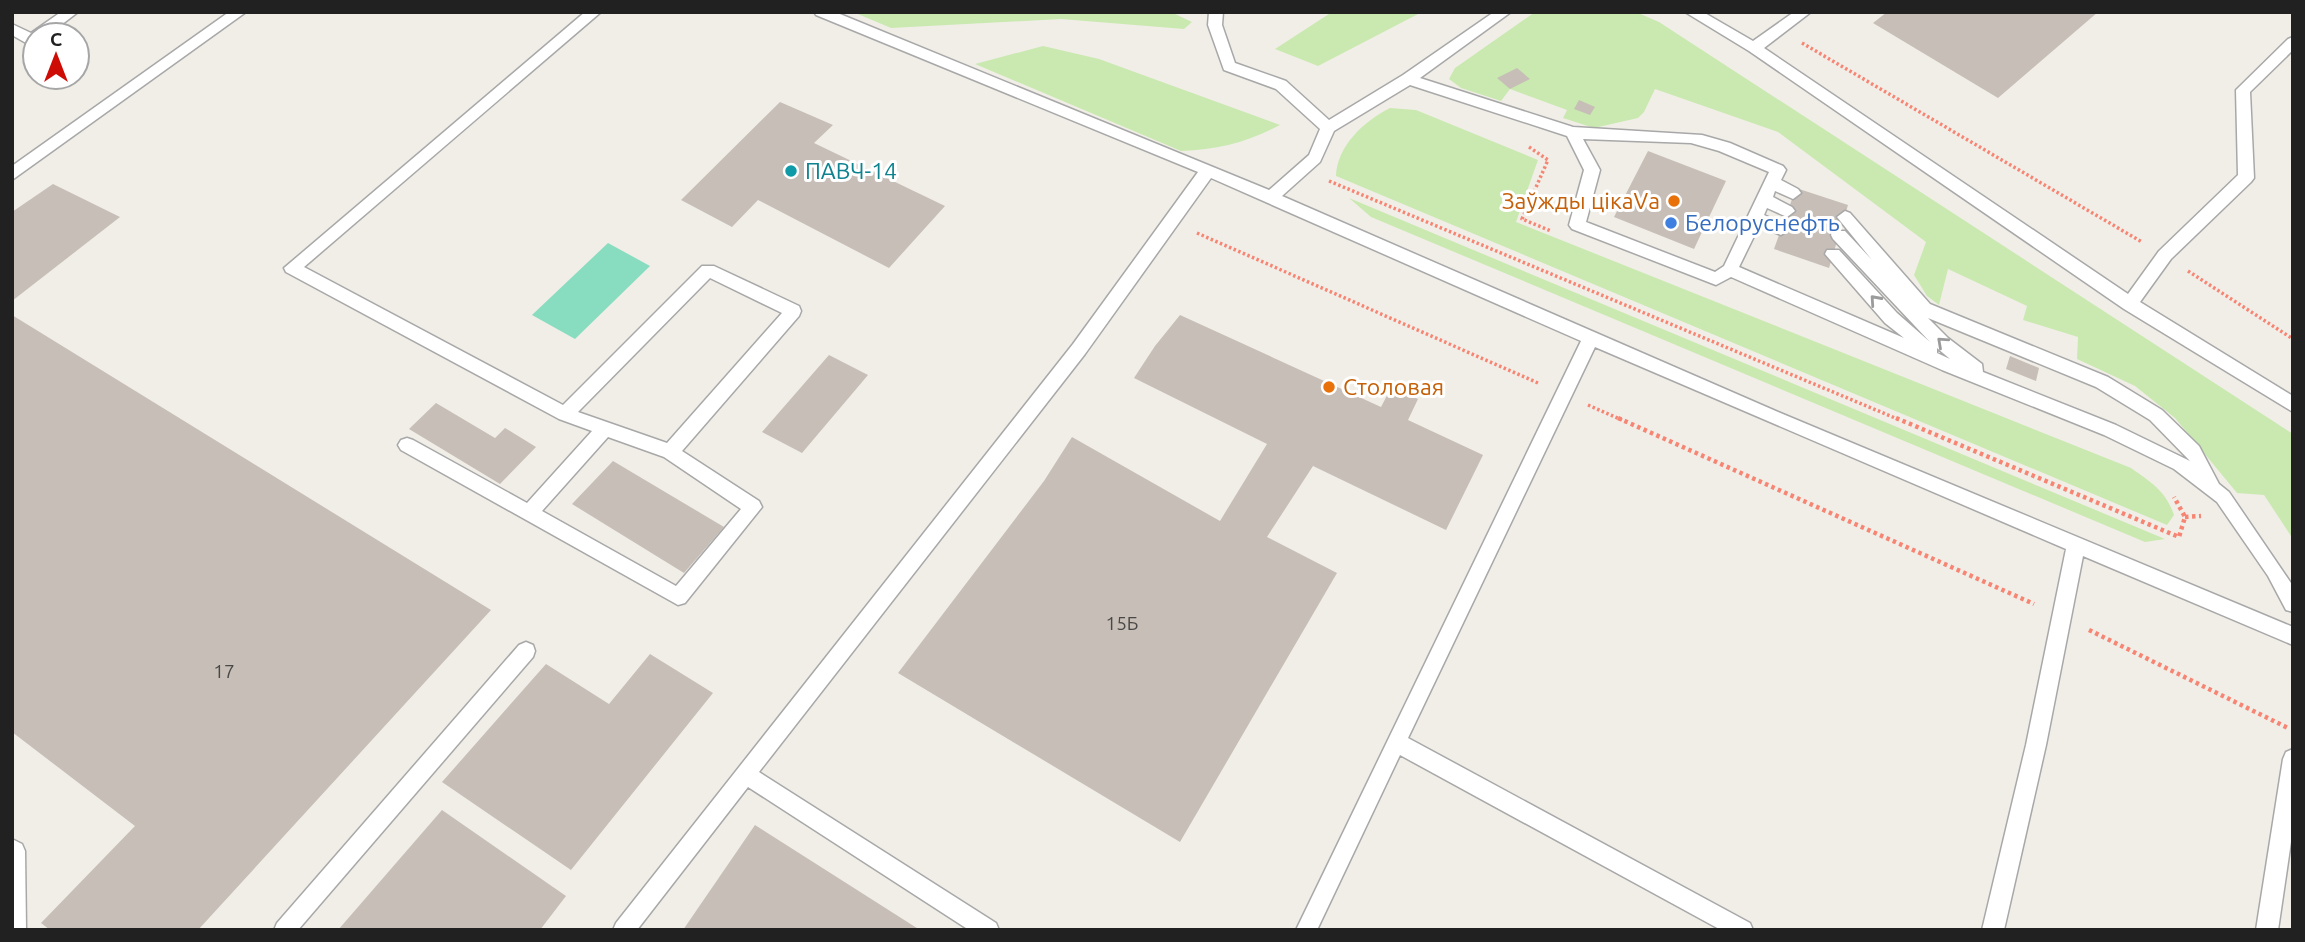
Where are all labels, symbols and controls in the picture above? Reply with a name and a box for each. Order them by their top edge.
north arrow [21,21,91,91]
text: С [50,28,62,50]
place label: ПАВЧ-14 [805,158,897,183]
marker: ПАВЧ-14 [783,163,799,179]
place label: Заўжды цікаVа [1502,188,1660,213]
marker: Заўжды цікаVа [1666,193,1682,209]
place label: Белоруснефть [1685,210,1840,235]
marker: Белоруснефть [1663,215,1679,231]
one-way arrow [1871,295,1883,308]
one-way arrow [1937,337,1950,350]
place label: Столовая [1343,374,1444,399]
marker: Столовая [1321,379,1337,395]
house number: 15Б [1105,612,1139,634]
house number: 17 [213,660,235,682]

